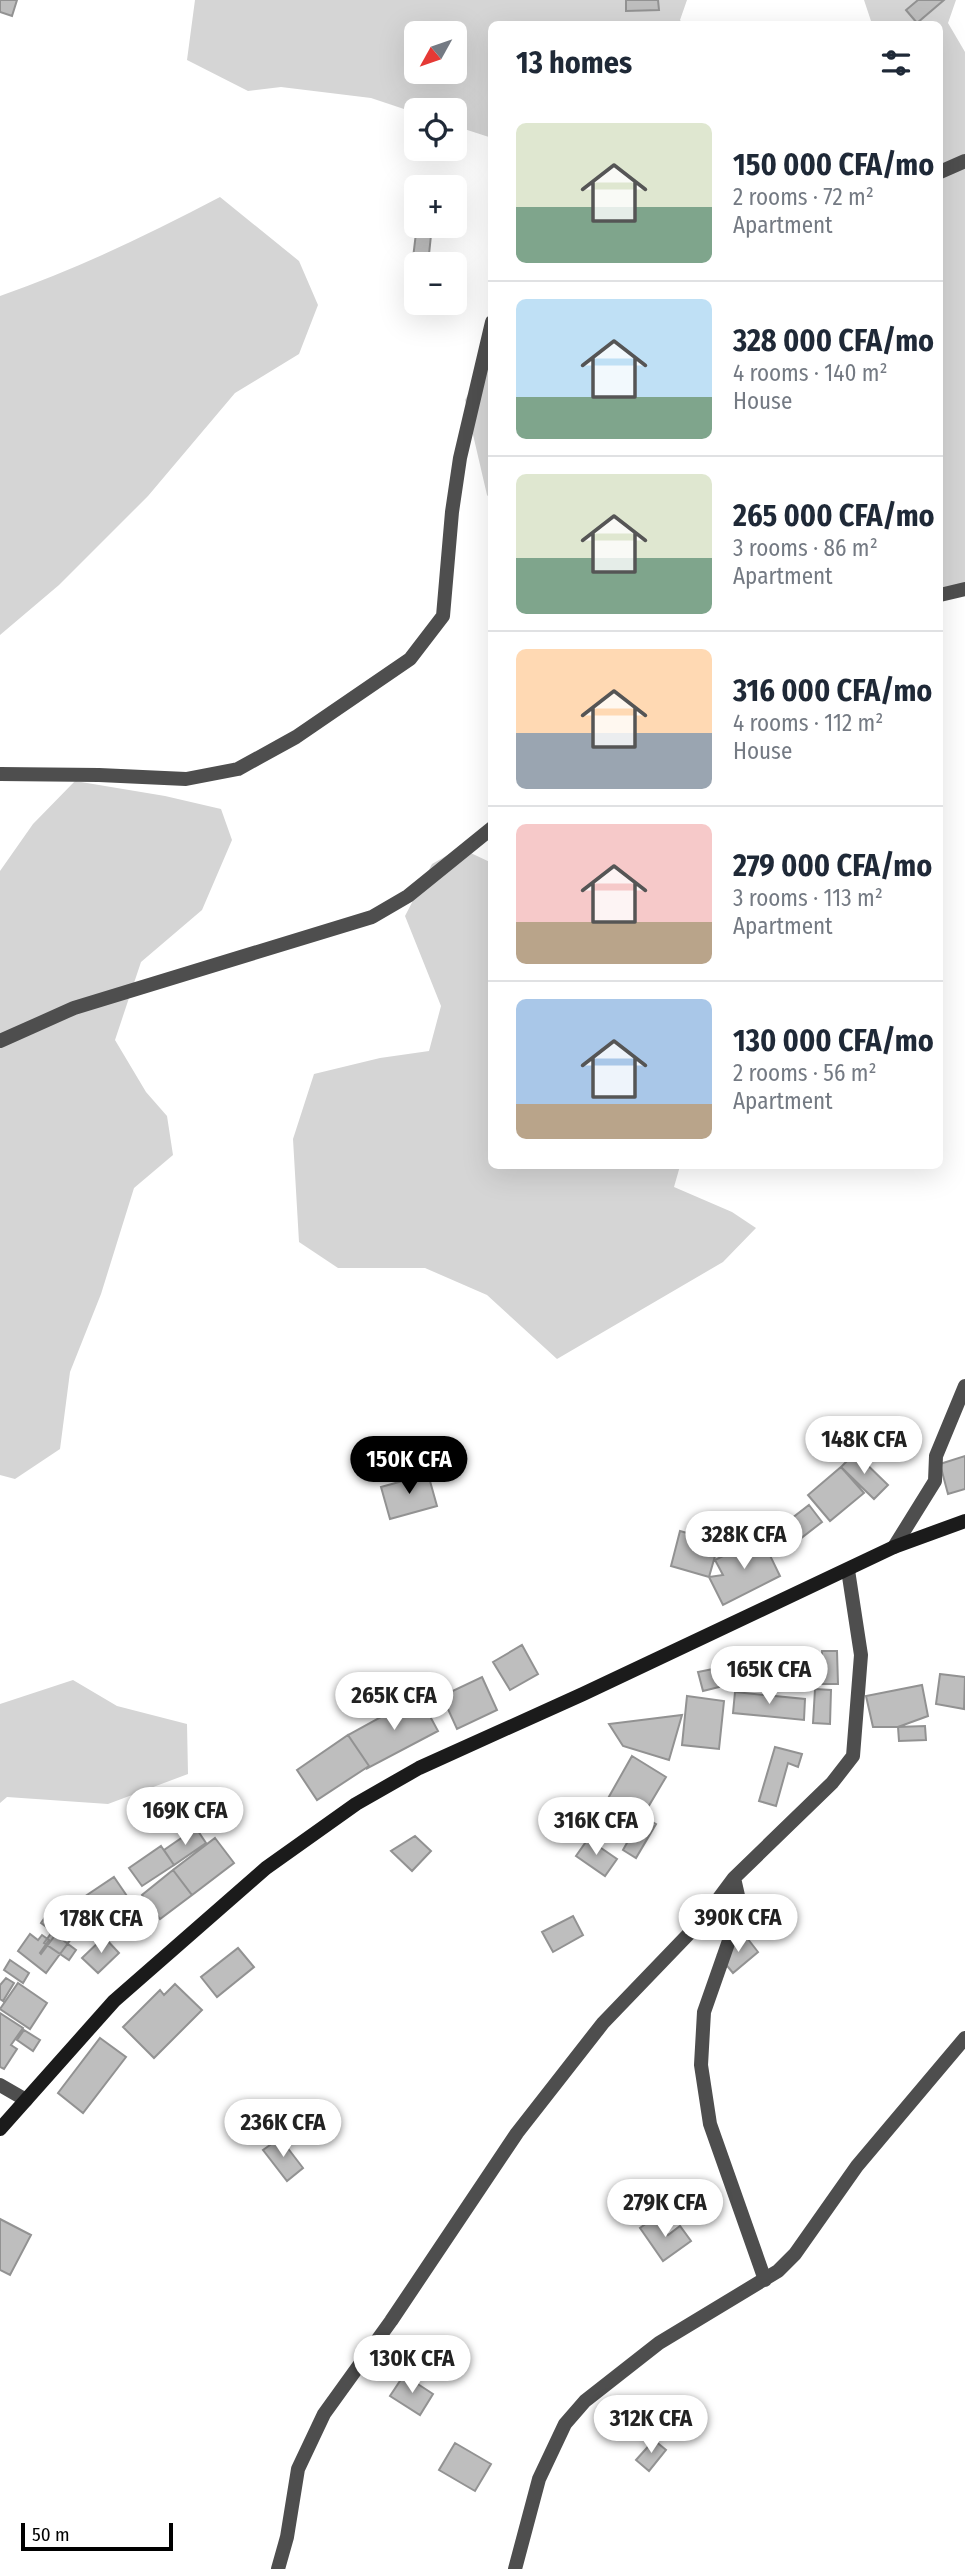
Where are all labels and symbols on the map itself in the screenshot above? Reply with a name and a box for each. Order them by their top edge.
north arrow [404,21,467,84]
pin: 148K CFA [792,1416,936,1476]
pin: 150K CFA [337,1436,481,1496]
pin: 328K CFA [672,1512,816,1571]
pin: 165K CFA [697,1646,841,1706]
pin: 265K CFA [322,1672,466,1732]
pin: 169K CFA [113,1787,257,1847]
pin: 316K CFA [524,1798,668,1857]
pin: 390K CFA [666,1895,810,1954]
pin: 178K CFA [29,1896,173,1955]
pin: 236K CFA [211,2100,355,2159]
pin: 279K CFA [593,2180,737,2239]
pin: 130K CFA [340,2336,484,2395]
pin: 312K CFA [579,2396,723,2455]
scale bar [21,2520,173,2552]

